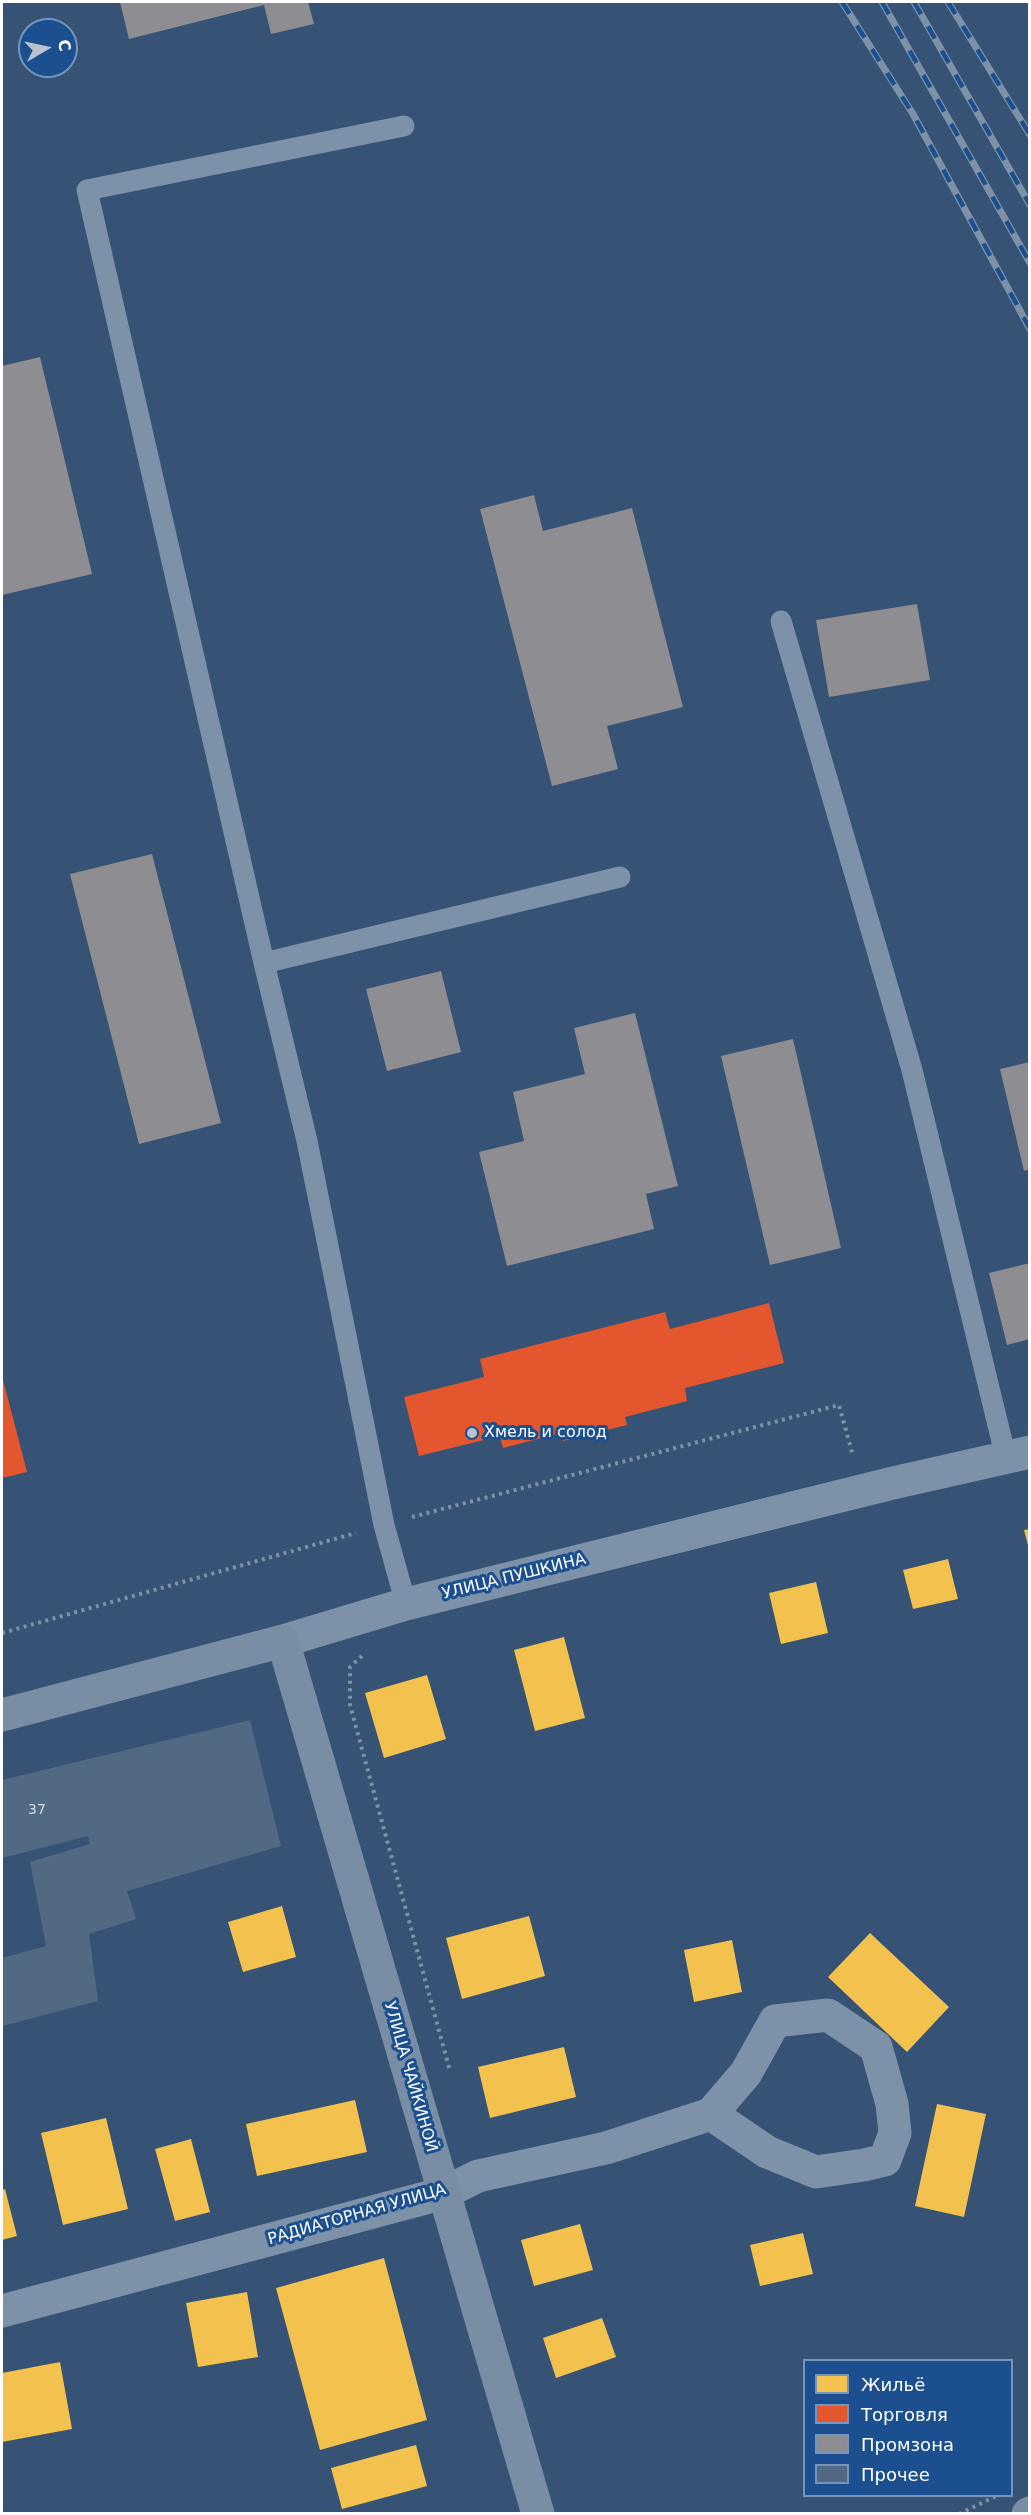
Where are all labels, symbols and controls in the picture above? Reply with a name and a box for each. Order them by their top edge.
north arrow [18,18,78,78]
text: С [54,38,75,53]
place label: Хмель и солод [484,1423,607,1443]
marker: Хмель и солод [465,1426,479,1440]
street label: УЛИЦА ПУШКИНА [440,1550,588,1604]
house number: 37 [28,1802,46,1818]
street label: УЛИЦА ЧАЙКИНОЙ [379,1999,441,2155]
street label: РАДИАТОРНАЯ УЛИЦА [266,2180,448,2250]
legend [803,2359,1013,2497]
text: Жильё [861,2374,925,2395]
text: Торговля [861,2404,948,2425]
text: Промзона [861,2434,954,2455]
text: Прочее [861,2464,930,2485]

